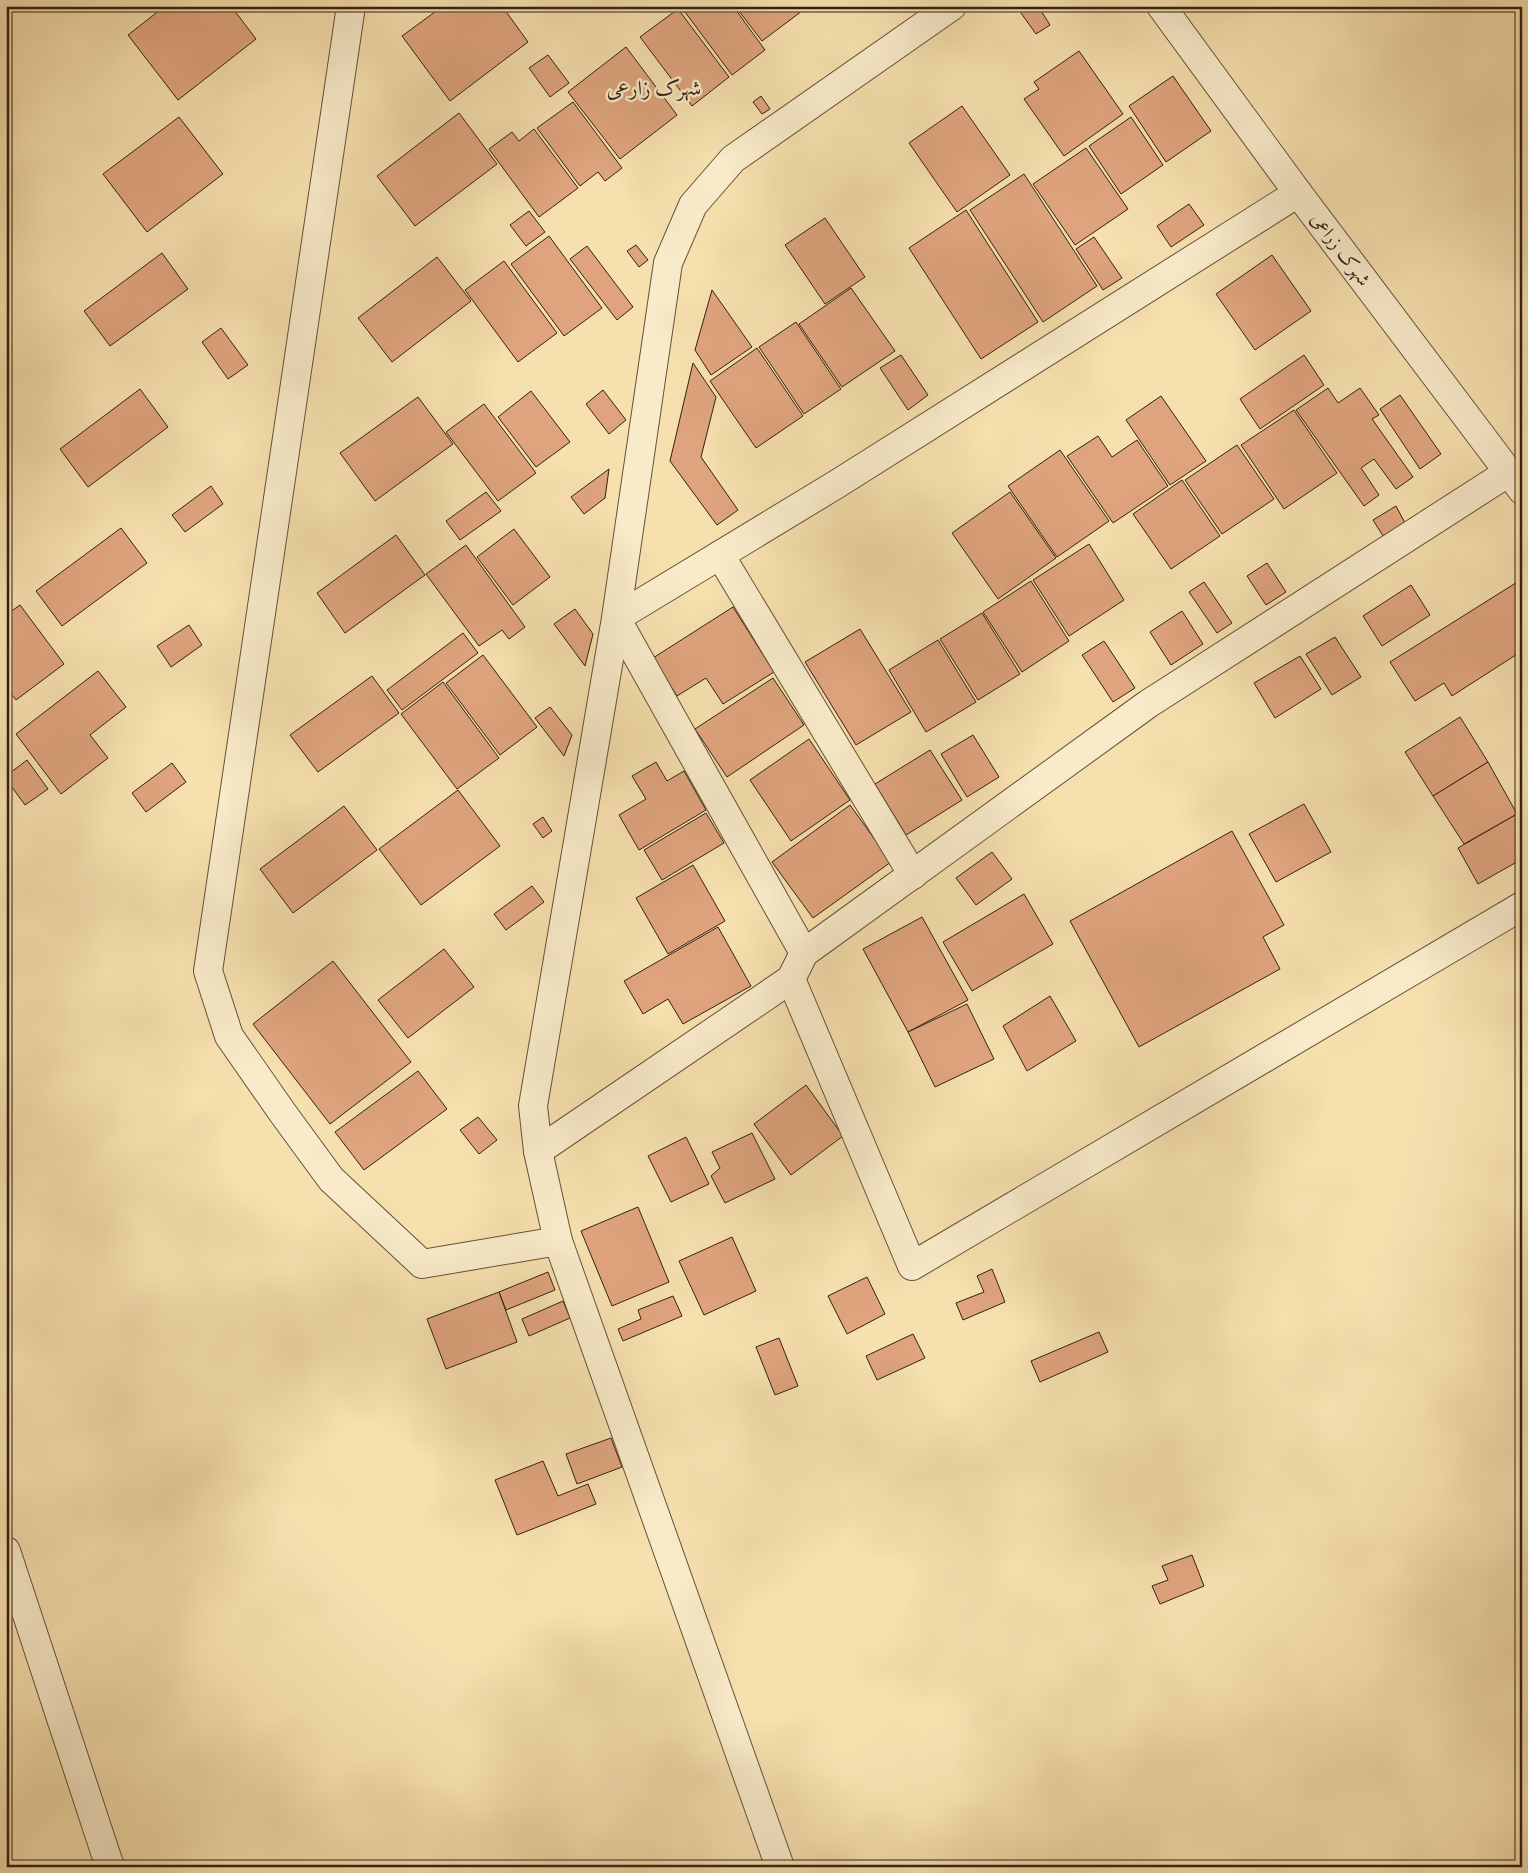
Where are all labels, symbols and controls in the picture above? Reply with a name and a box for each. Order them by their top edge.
district label: شهرک زارعی [607,75,701,102]
street label: شهرک زراعی [1305,208,1376,291]

